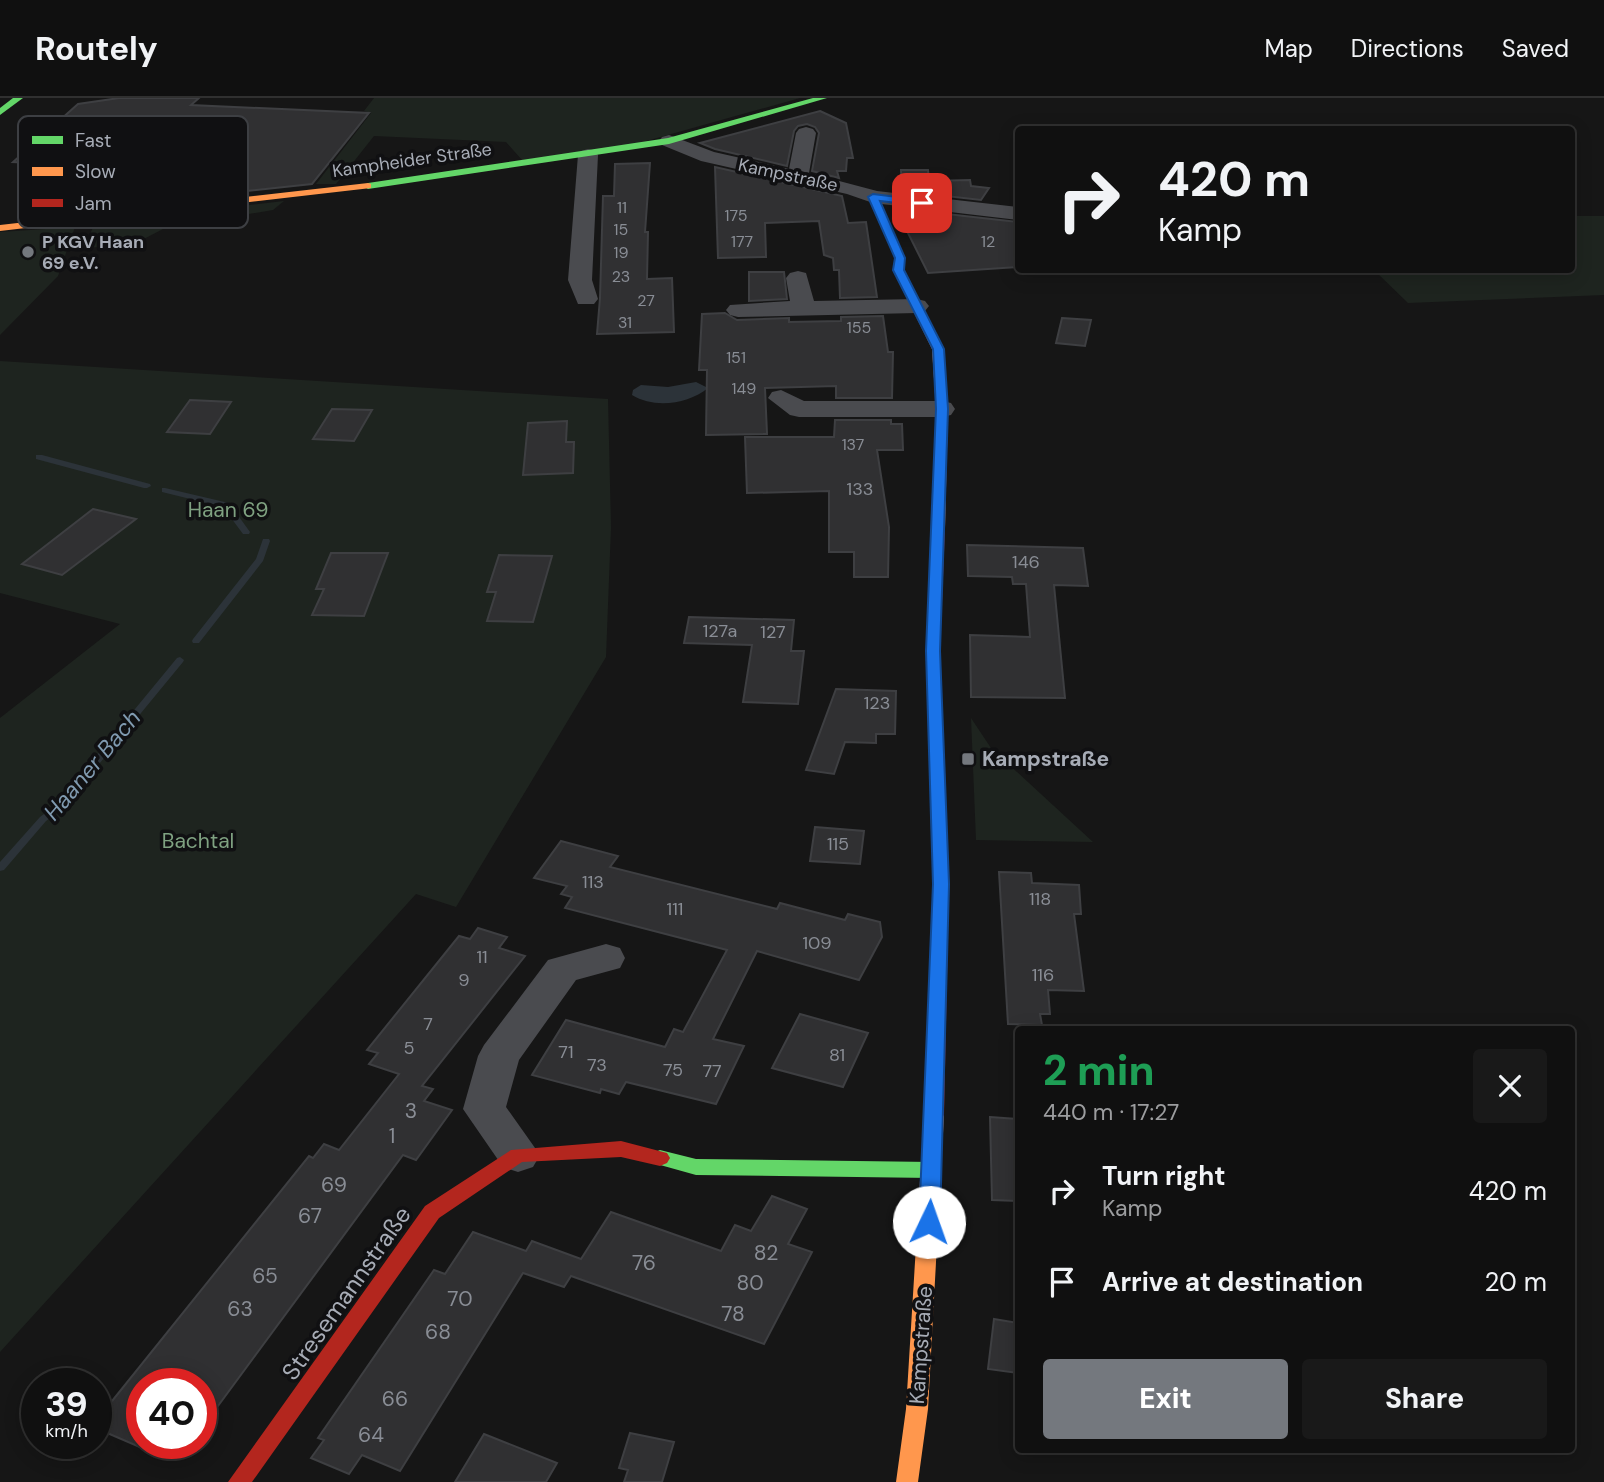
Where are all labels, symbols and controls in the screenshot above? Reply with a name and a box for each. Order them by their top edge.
text: Routely [35,27,158,70]
text: Map [1265,33,1313,64]
text: Directions [1351,33,1464,64]
text: Saved [1502,33,1569,64]
legend [18,116,248,228]
text: Fast [75,128,111,153]
street label: Kampheider Straße [331,137,493,183]
text: 420 m [1158,147,1310,211]
street label: Kampstraße [736,153,840,197]
icon: right [1043,154,1134,245]
text: Slow [75,159,116,184]
pin [892,173,952,233]
icon: arrive [903,184,941,222]
text: Jam [75,191,112,216]
house number: 11 [617,197,627,218]
house number: 175 [725,205,747,226]
text: Kamp [1158,209,1242,251]
house number: 15 [614,219,628,240]
place label: P KGV Haan 69 e.V. [42,230,144,275]
house number: 177 [731,231,753,252]
house number: 12 [981,231,995,252]
house number: 19 [613,242,629,263]
marker: P KGV Haan 69 e.V. [20,244,36,260]
house number: 23 [612,266,630,287]
house number: 27 [637,290,655,311]
house number: 31 [618,312,632,333]
house number: 155 [847,317,871,338]
house number: 151 [726,347,746,368]
house number: 149 [732,378,756,399]
house number: 137 [842,434,864,455]
house number: 133 [847,477,873,501]
park label: Haan 69 [188,496,268,524]
house number: 146 [1012,550,1040,574]
house number: 127a [703,619,737,643]
house number: 127 [760,620,786,644]
house number: 123 [864,691,890,715]
water label: Haaner Bach [37,703,147,827]
place label: Kampstraße [982,745,1109,773]
marker: Kampstraße [960,751,976,767]
park label: Bachtal [162,827,234,855]
house number: 115 [827,832,849,856]
house number: 113 [582,870,604,894]
house number: 118 [1029,887,1051,911]
house number: 111 [667,897,683,921]
house number: 109 [802,931,832,955]
house number: 11 [476,945,488,969]
house number: 116 [1032,963,1054,987]
house number: 9 [458,968,470,992]
house number: 7 [423,1012,433,1036]
house number: 5 [404,1036,414,1060]
house number: 71 [558,1040,574,1064]
house number: 81 [829,1043,845,1067]
text: 2 min [1043,1043,1154,1098]
button: close [1473,1049,1547,1123]
house number: 73 [587,1053,607,1077]
house number: 75 [663,1058,683,1082]
house number: 77 [702,1059,722,1083]
house number: 3 [405,1097,417,1125]
text: 440 m · 17:27 [1043,1097,1179,1127]
house number: 1 [389,1122,395,1150]
text: Turn right [1102,1159,1226,1193]
house number: 69 [321,1171,347,1199]
icon: right [1043,1172,1081,1210]
text: 420 m [1469,1174,1547,1208]
position arrow [892,1185,966,1259]
text: Kamp [1102,1193,1162,1223]
street label: Stresemannstraße [274,1200,418,1386]
house number: 67 [298,1202,322,1230]
house number: 82 [754,1239,778,1267]
house number: 76 [632,1249,656,1277]
house number: 65 [252,1262,278,1290]
icon: arrive [1043,1263,1081,1301]
text: Arrive at destination [1102,1265,1363,1299]
text: 20 m [1484,1265,1547,1299]
house number: 80 [736,1269,764,1297]
house number: 70 [447,1285,473,1313]
street label: Kampstraße [903,1285,939,1405]
house number: 63 [227,1295,253,1323]
house number: 78 [721,1300,745,1328]
house number: 68 [425,1318,451,1346]
button: Exit [1043,1359,1288,1439]
button: Share [1302,1359,1547,1439]
speed limit sign: 40 [126,1368,217,1459]
text: 39 [45,1381,88,1427]
house number: 66 [382,1385,408,1413]
text: km/h [45,1419,88,1443]
house number: 64 [358,1421,384,1449]

